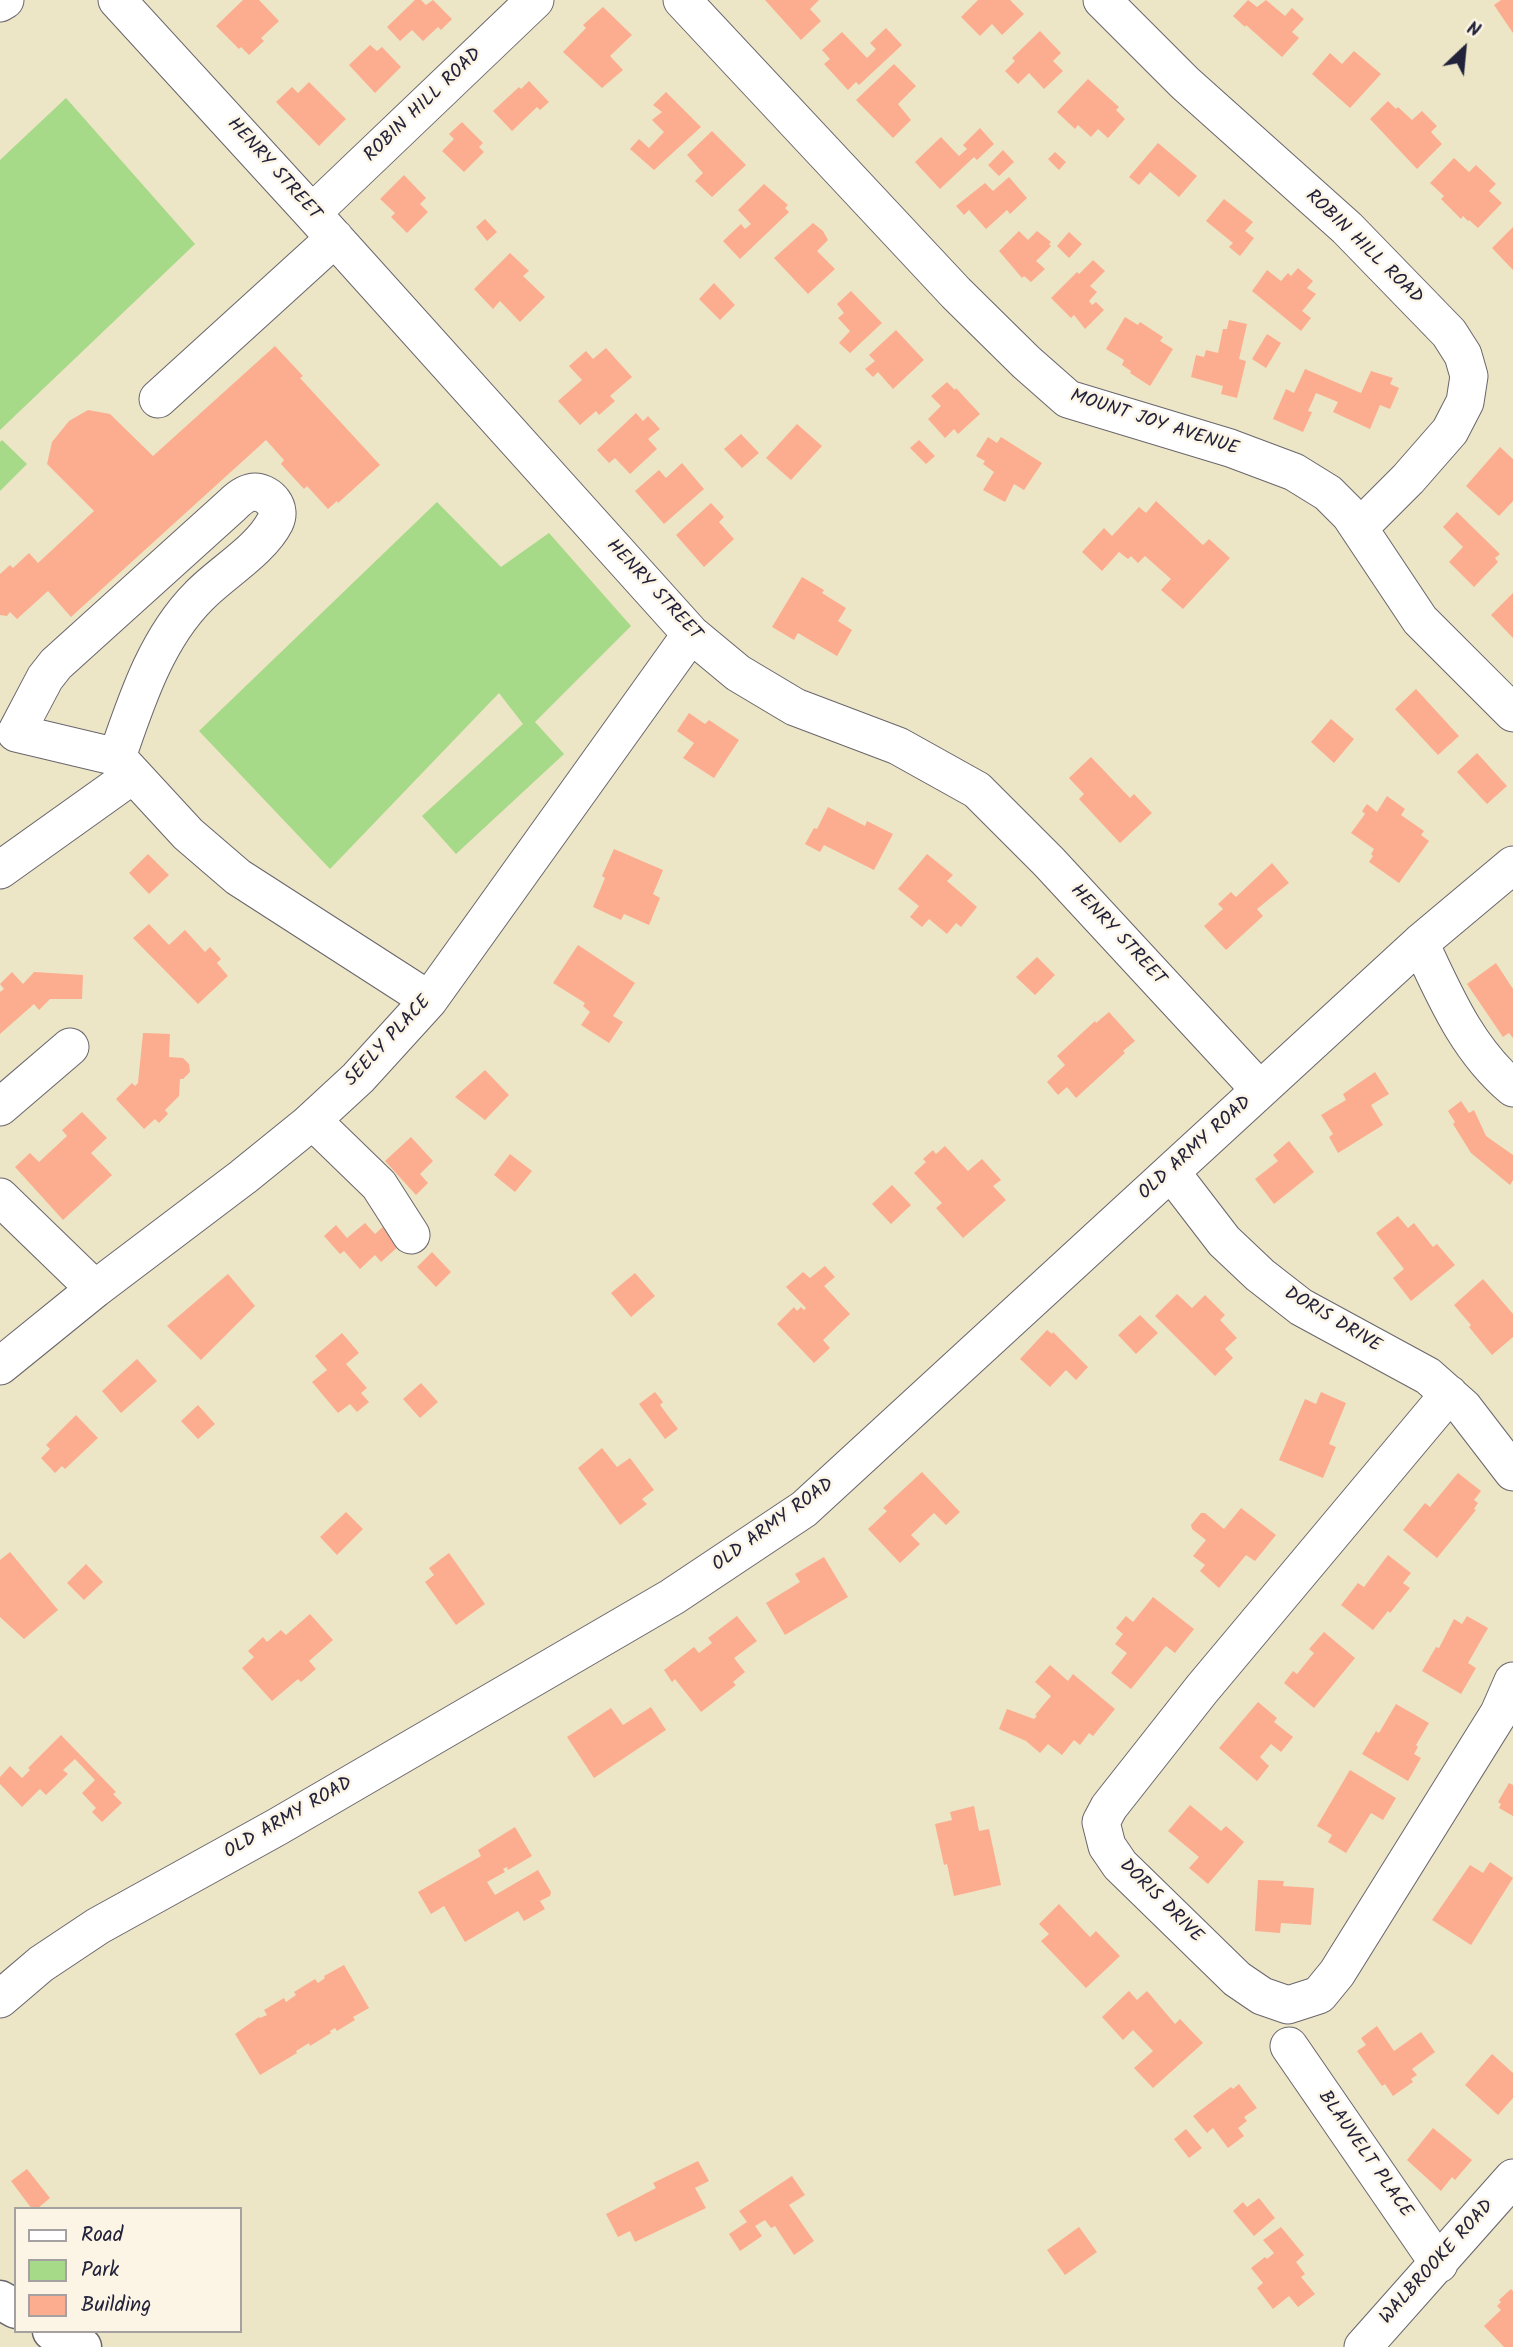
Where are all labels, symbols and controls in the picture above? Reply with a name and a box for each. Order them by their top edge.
north arrow [1429,14,1499,84]
text: N [1461,14,1485,46]
street label: ROBIN HILL ROAD [360,44,488,168]
street label: HENRY STREET [221,114,325,226]
street label: ROBIN HILL ROAD [1299,186,1427,310]
street label: MOUNT JOY AVENUE [1067,386,1241,462]
street label: HENRY STREET [600,536,706,646]
street label: HENRY STREET [1064,881,1170,991]
street label: SEELY PLACE [341,992,437,1092]
street label: OLD ARMY ROAD [1135,1092,1257,1206]
street label: DORIS DRIVE [1279,1283,1385,1359]
street label: OLD ARMY ROAD [709,1474,839,1578]
street label: OLD ARMY ROAD [221,1773,357,1865]
street label: DORIS DRIVE [1113,1855,1207,1949]
street label: BLAUVELT PLACE [1312,2087,1416,2223]
street label: WALBROOKE ROAD [1376,2196,1500,2330]
legend [14,2207,242,2333]
text: Road [81,2219,123,2252]
text: Park [81,2254,119,2287]
text: Building [81,2289,151,2322]

